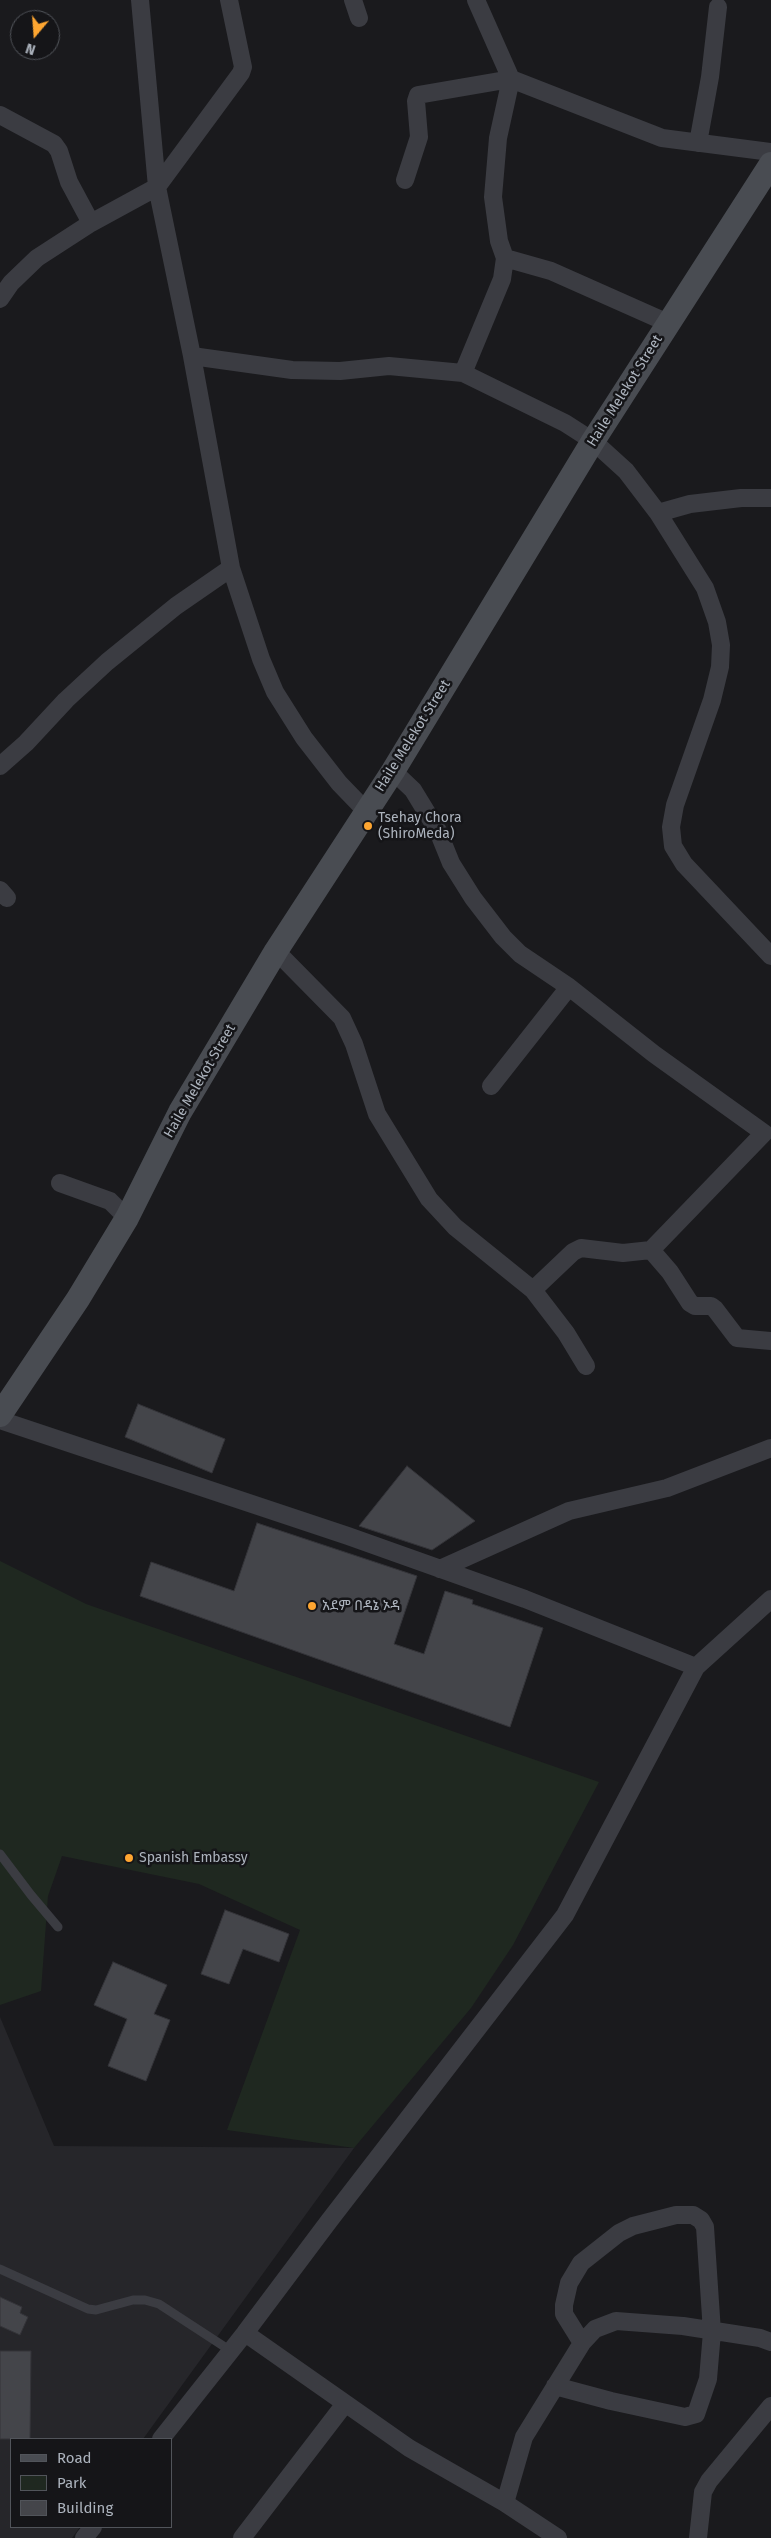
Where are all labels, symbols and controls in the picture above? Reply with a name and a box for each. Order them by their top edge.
north arrow [10,10,60,60]
text: N [23,39,38,58]
street label: Haile Melekot Street [584,332,666,450]
street label: Haile Melekot Street [372,677,454,795]
place label: Tsehay Chora (ShiroMeda) [378,810,462,842]
marker: Tsehay Chora (ShiroMeda) [362,820,374,832]
street label: Haile Melekot Street [161,1021,239,1141]
place label: አደም በዳኔ ኦዳ [322,1598,400,1614]
marker: አደም በዳኔ ኦዳ [306,1600,318,1612]
place label: Spanish Embassy [139,1850,248,1866]
marker: Spanish Embassy [123,1852,135,1864]
legend [10,2438,172,2528]
text: Road [57,2449,92,2467]
text: Park [57,2474,87,2492]
text: Building [57,2499,113,2517]

